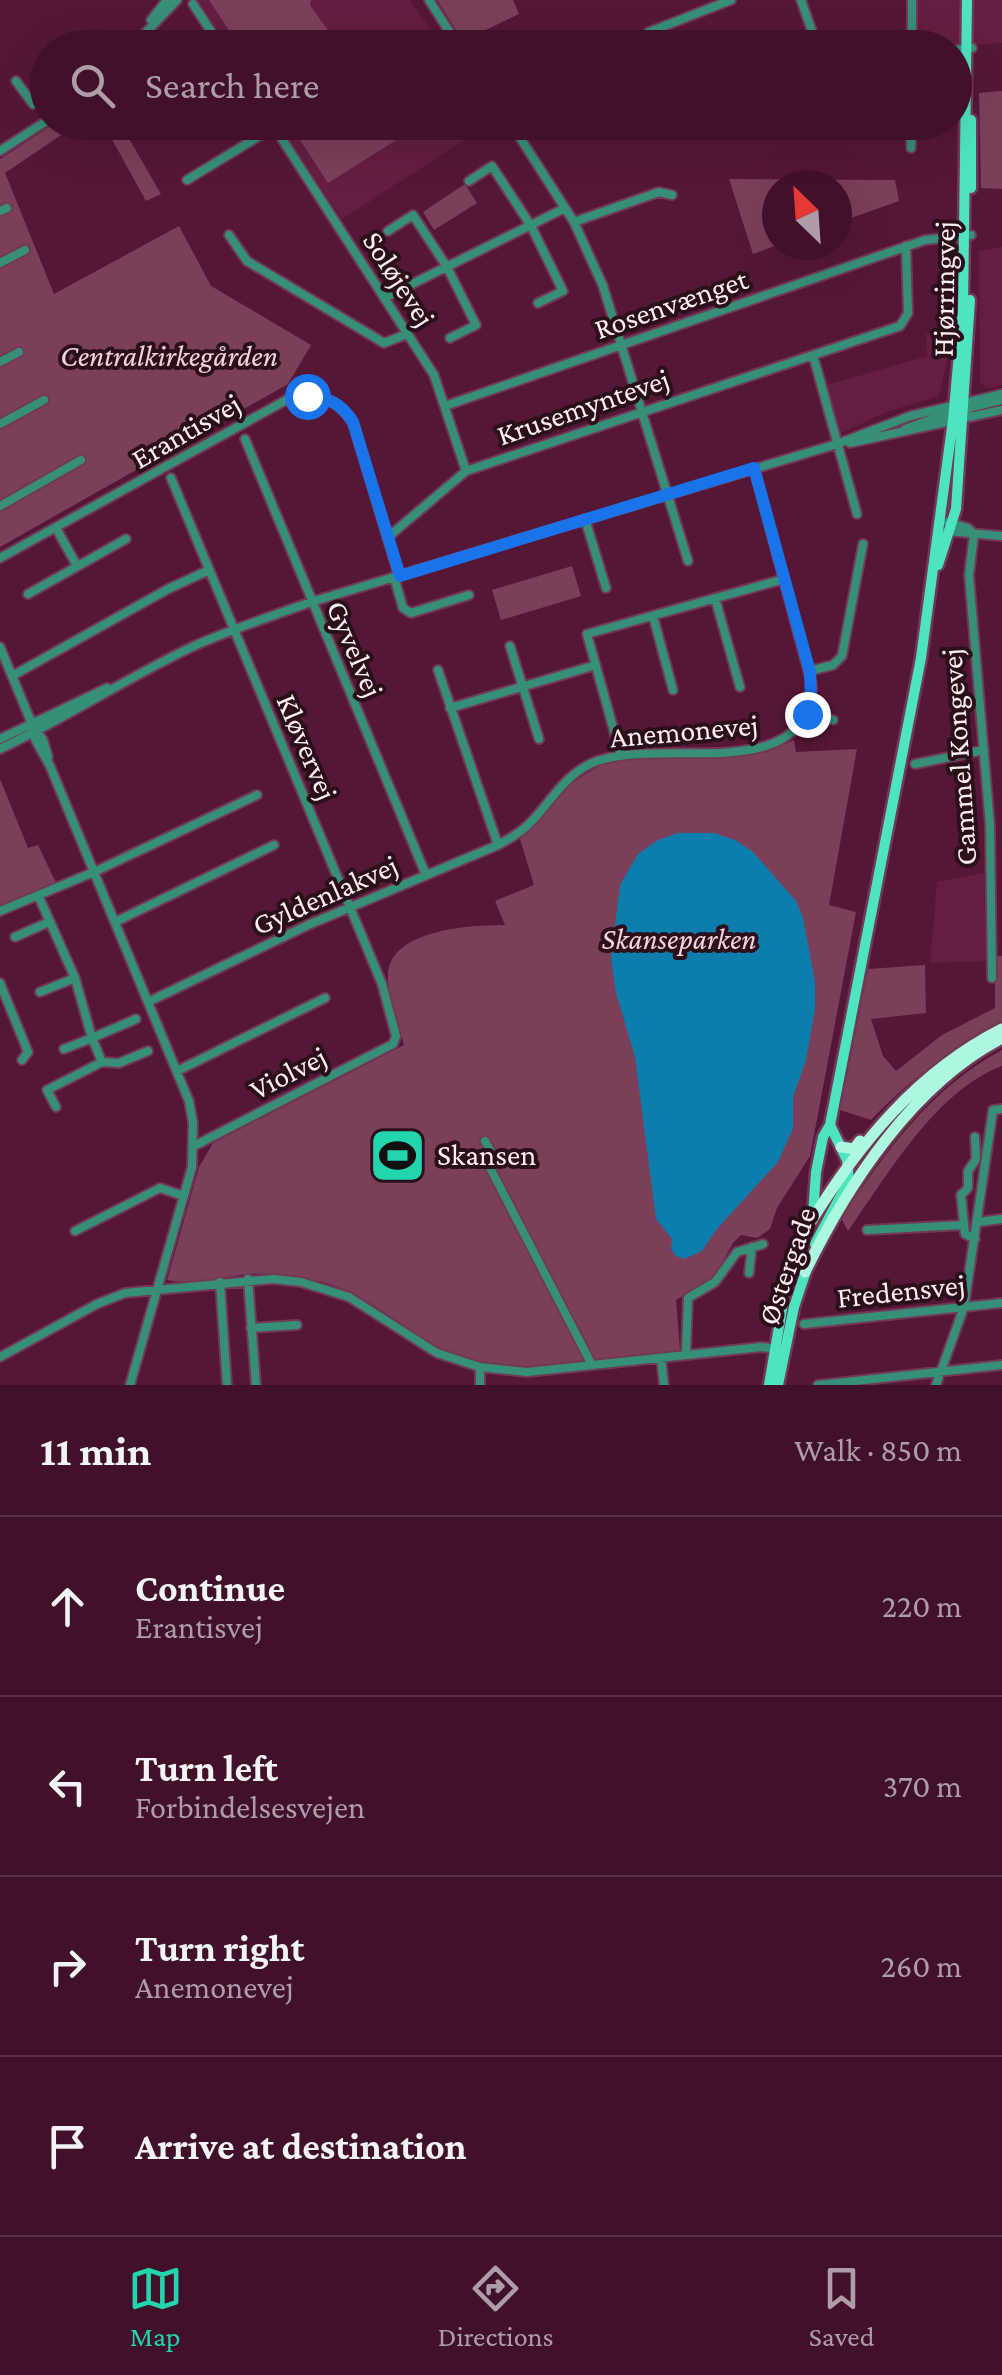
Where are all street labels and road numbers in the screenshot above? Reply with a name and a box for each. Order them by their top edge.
street label: Hjørringvej [926,221,962,357]
street label: Soløjevej [356,225,442,333]
street label: Rosenvænget [590,262,753,346]
street label: Krusemyntevej [492,362,674,452]
street label: Erantisvej [126,386,246,476]
street label: Gyvelvej [320,596,390,702]
street label: Gammel Kongevej [934,647,984,867]
street label: Kløvervej [270,689,344,805]
street label: Anemonevej [608,708,760,754]
street label: Gyldenlakvej [247,848,403,942]
street label: Violvej [244,1039,332,1107]
street label: Østergade [751,1203,823,1329]
street label: Fredensvej [835,1267,967,1315]

